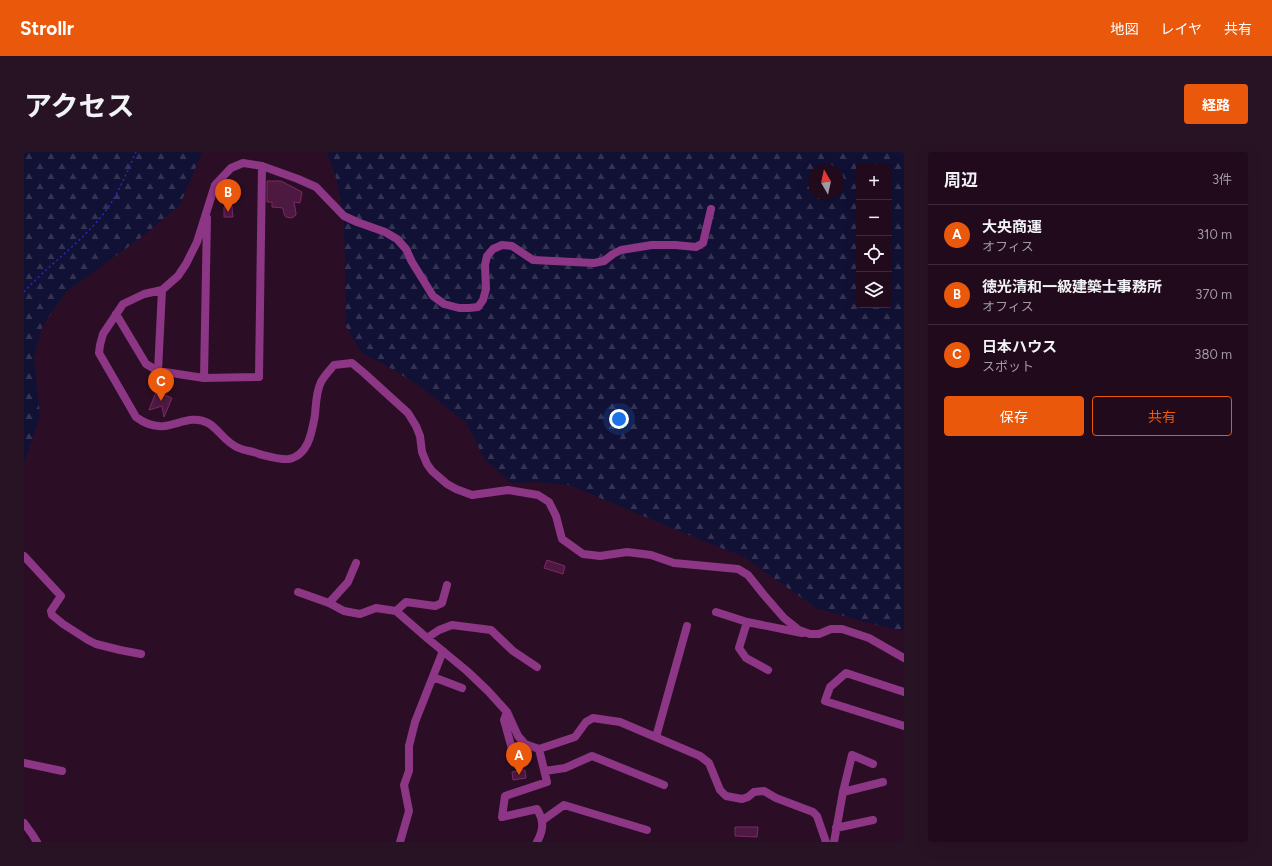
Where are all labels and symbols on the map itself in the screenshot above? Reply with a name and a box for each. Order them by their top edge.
north arrow [808,164,844,200]
pin: B [215,179,241,212]
pin: C [148,368,174,401]
your location [609,409,629,429]
pin: A [506,742,532,775]

